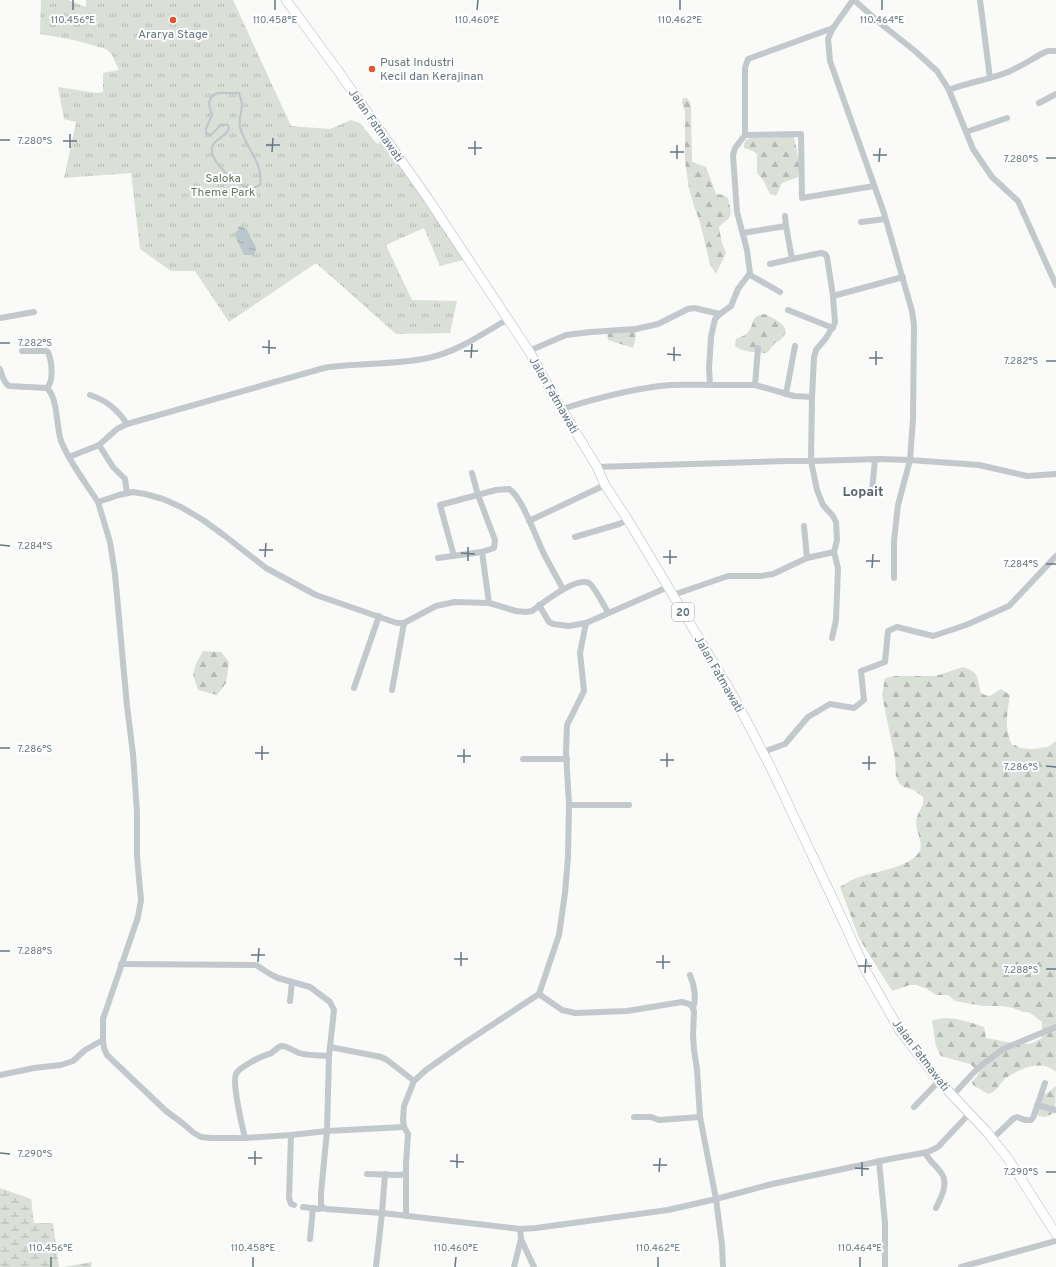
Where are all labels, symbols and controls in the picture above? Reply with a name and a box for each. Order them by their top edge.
text: 110.456°E [51,14,95,27]
text: 110.458°E [253,14,297,27]
text: 110.460°E [455,14,499,27]
text: 110.462°E [658,14,702,27]
text: 110.464°E [860,14,904,27]
marker: Ararya Stage [168,15,178,25]
place label: Ararya Stage [138,27,208,43]
place label: Pusat Industri Kecil dan Kerajinan [380,55,484,85]
marker: Pusat Industri Kecil dan Kerajinan [367,64,377,74]
street label: Jalan Fatmawati [344,86,407,166]
text: 7.280°S [17,135,53,148]
text: 7.280°S [1003,153,1039,166]
park label: Saloka Theme Park [191,171,255,201]
text: 7.282°S [18,337,52,350]
street label: Jalan Fatmawati [525,354,582,437]
text: 7.282°S [1004,355,1038,368]
district label: Lopait [842,484,884,501]
text: 7.284°S [18,540,53,553]
text: 7.284°S [1004,558,1039,571]
road number: 20 [672,603,694,621]
street label: Jalan Fatmawati [690,633,747,716]
text: 7.286°S [18,743,52,756]
text: 7.286°S [1004,761,1038,774]
text: 7.288°S [18,945,52,958]
text: 7.288°S [1004,964,1038,977]
street label: Jalan Fatmawati [888,1016,953,1095]
text: 7.290°S [18,1148,52,1161]
text: 7.290°S [1004,1166,1038,1179]
text: 110.456°E [29,1242,73,1255]
text: 110.458°E [231,1242,275,1255]
text: 110.460°E [434,1242,478,1255]
text: 110.462°E [636,1242,680,1255]
text: 110.464°E [838,1242,882,1255]

